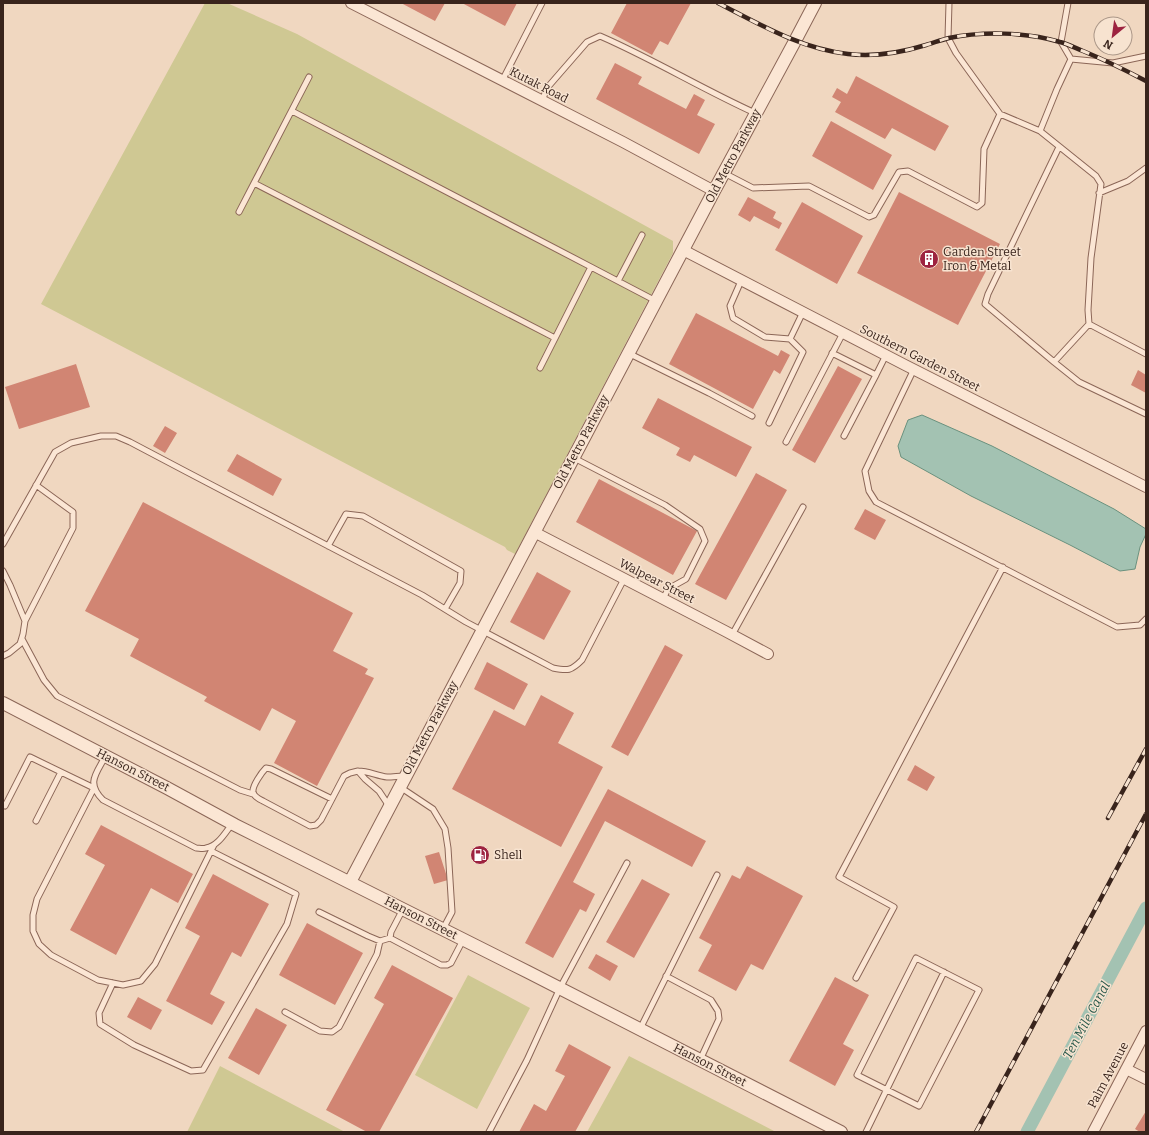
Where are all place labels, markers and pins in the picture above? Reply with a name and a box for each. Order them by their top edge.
place label: Garden Street Iron & Metal [943,245,1021,273]
building icon: Garden Street Iron & Metal [918,248,940,270]
fuel station icon: Shell [469,844,491,866]
place label: Shell [494,848,523,862]

